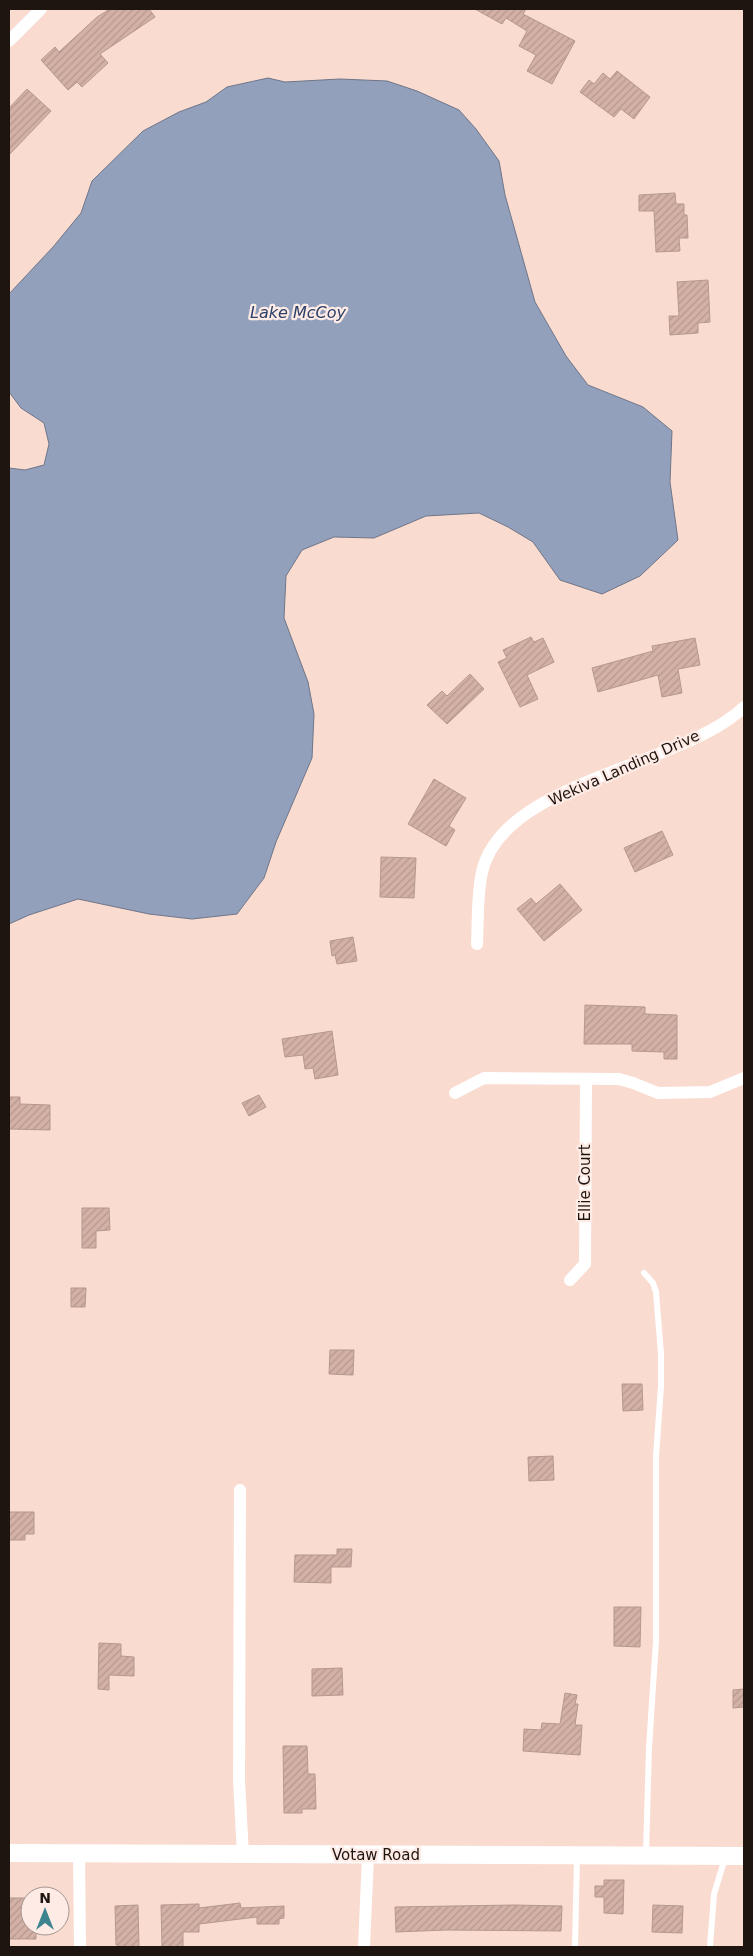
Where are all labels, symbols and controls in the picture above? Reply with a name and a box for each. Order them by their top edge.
water label: Lake McCoy [250,303,347,322]
street label: Wekiva Landing Drive [546,727,702,809]
street label: Ellie Court [576,1144,594,1222]
street label: Votaw Road [332,1846,420,1864]
north arrow [20,1886,70,1936]
text: N [39,1890,51,1906]

